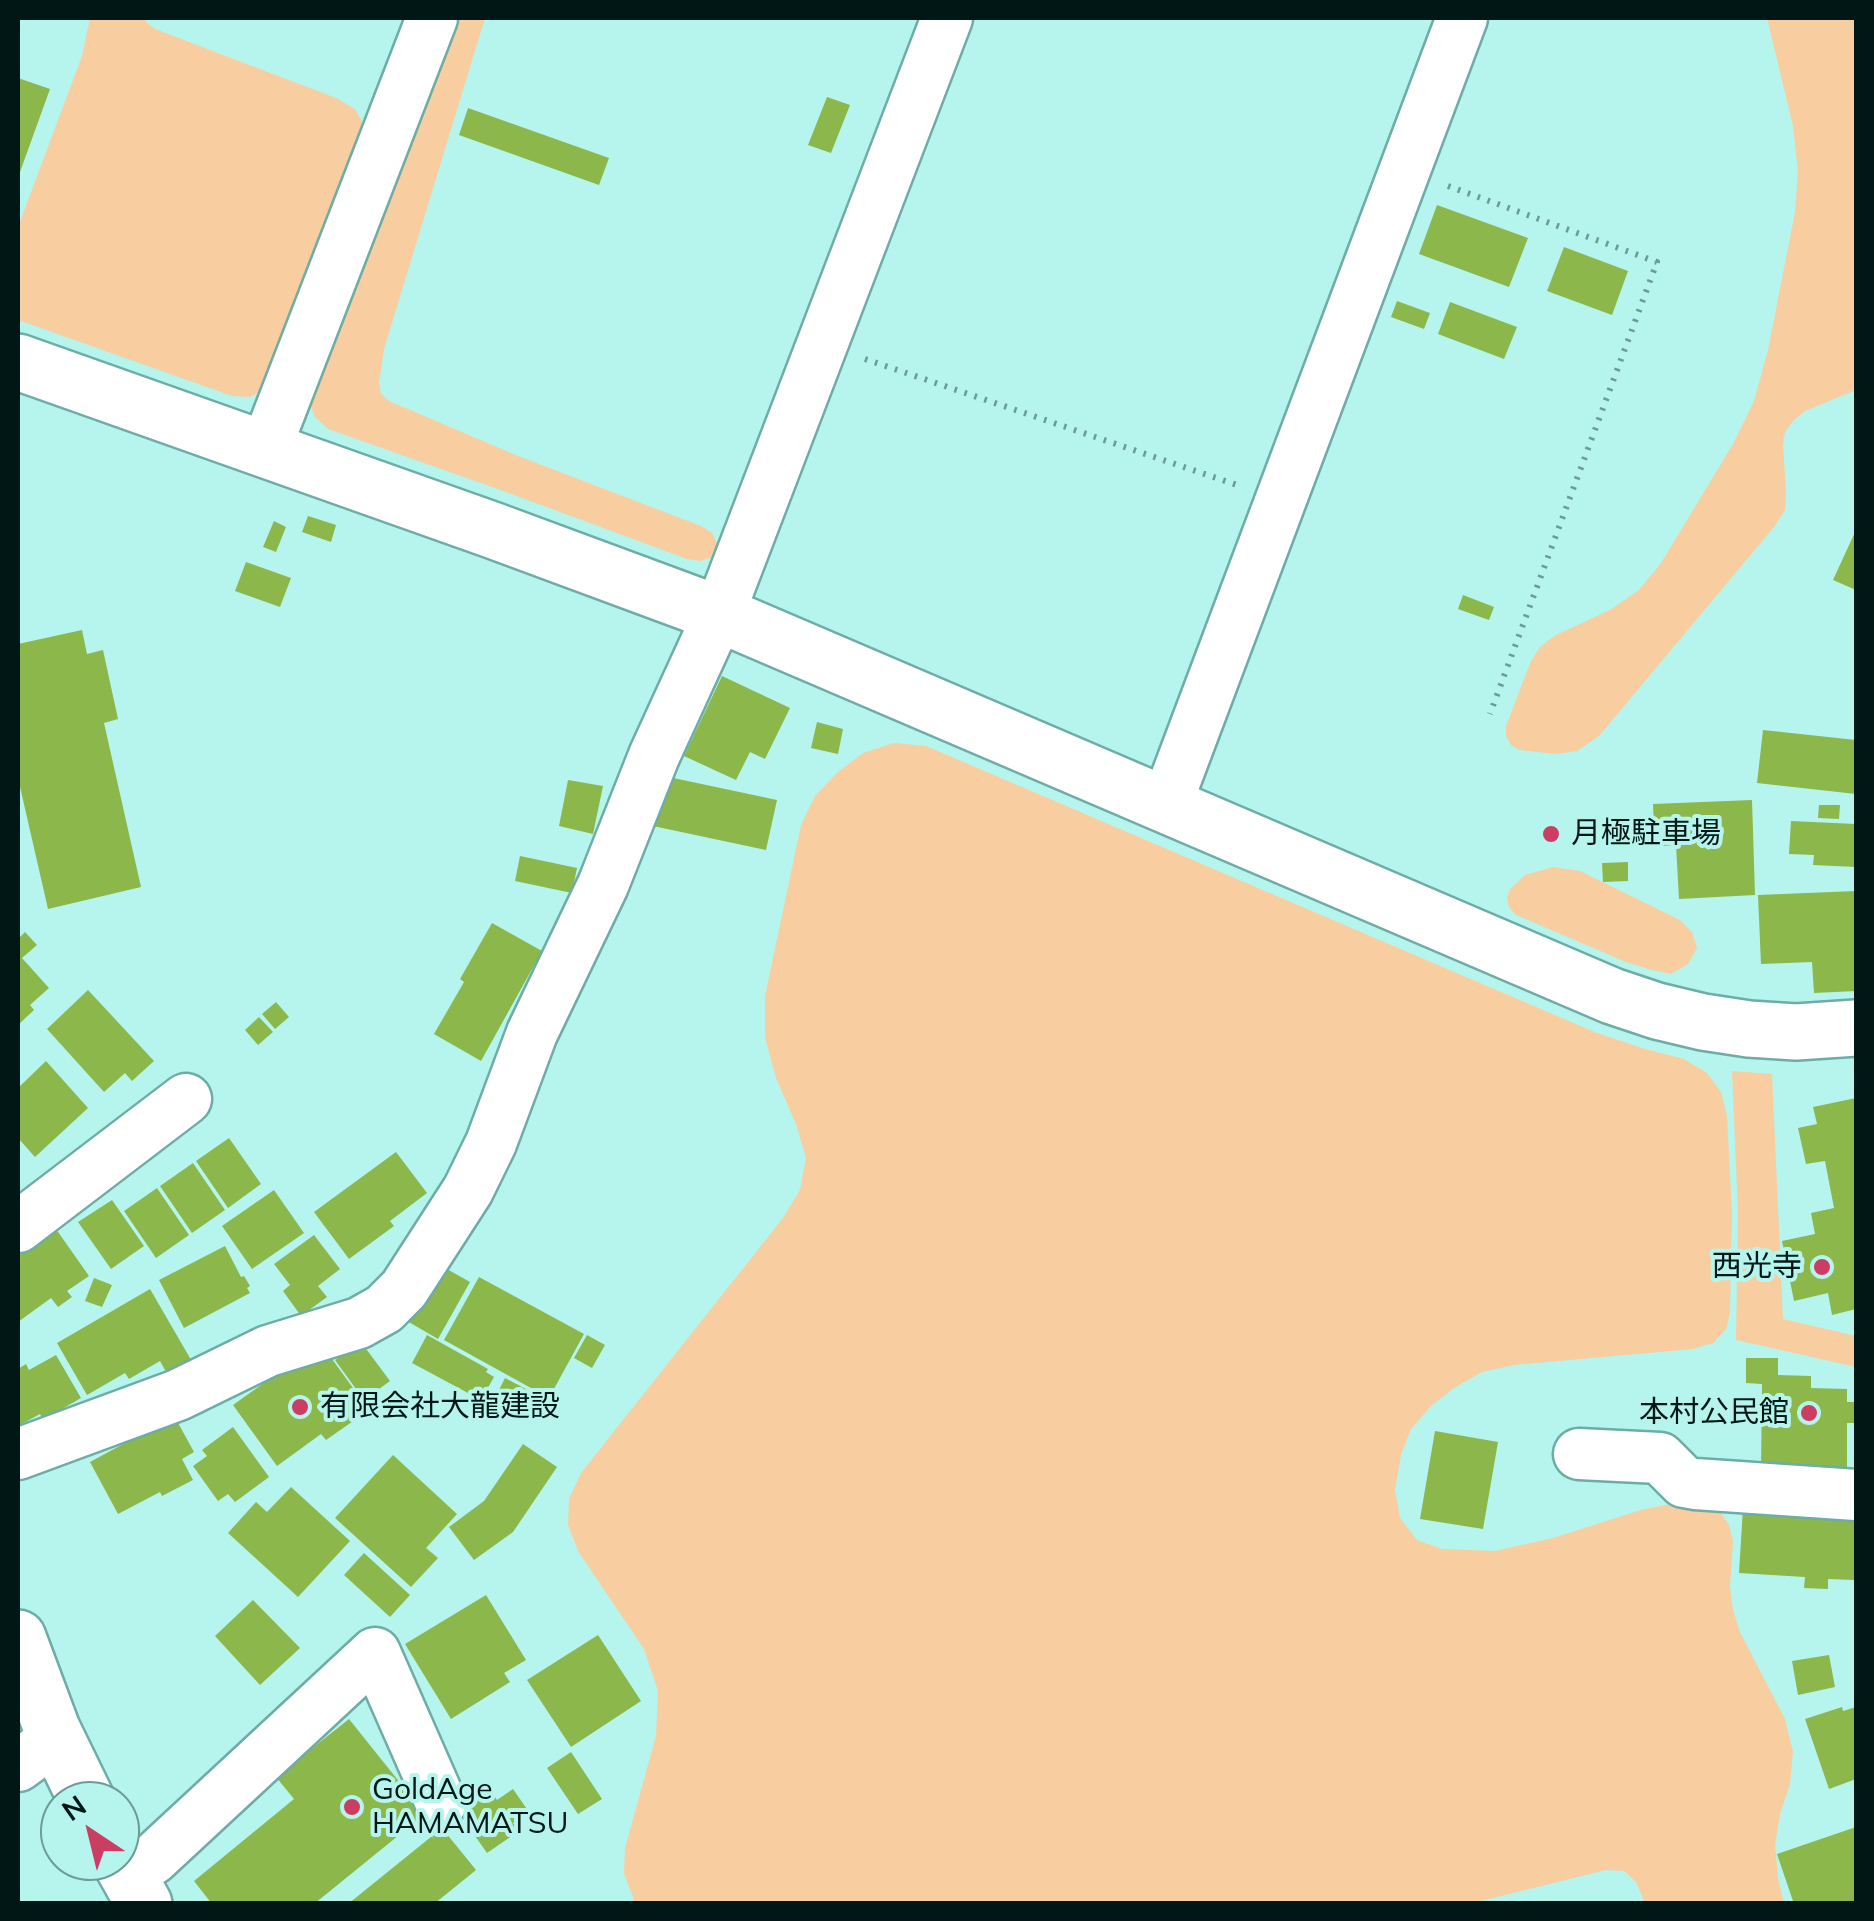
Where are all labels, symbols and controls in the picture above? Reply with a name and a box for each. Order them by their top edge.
place label: 月極駐車場 [1571,816,1721,852]
marker: 月極駐車場 [1540,823,1562,845]
place label: 西光寺 [1712,1249,1802,1285]
marker: 西光寺 [1811,1256,1833,1278]
place label: 有限会社大龍建設 [320,1389,560,1425]
place label: 本村公民館 [1639,1395,1789,1431]
marker: 有限会社大龍建設 [289,1396,311,1418]
marker: 本村公民館 [1798,1402,1820,1424]
place label: GoldAge HAMAMATSU [372,1772,568,1842]
north arrow [40,1781,140,1881]
text: N [55,1787,92,1828]
marker: GoldAge HAMAMATSU [341,1796,363,1818]

